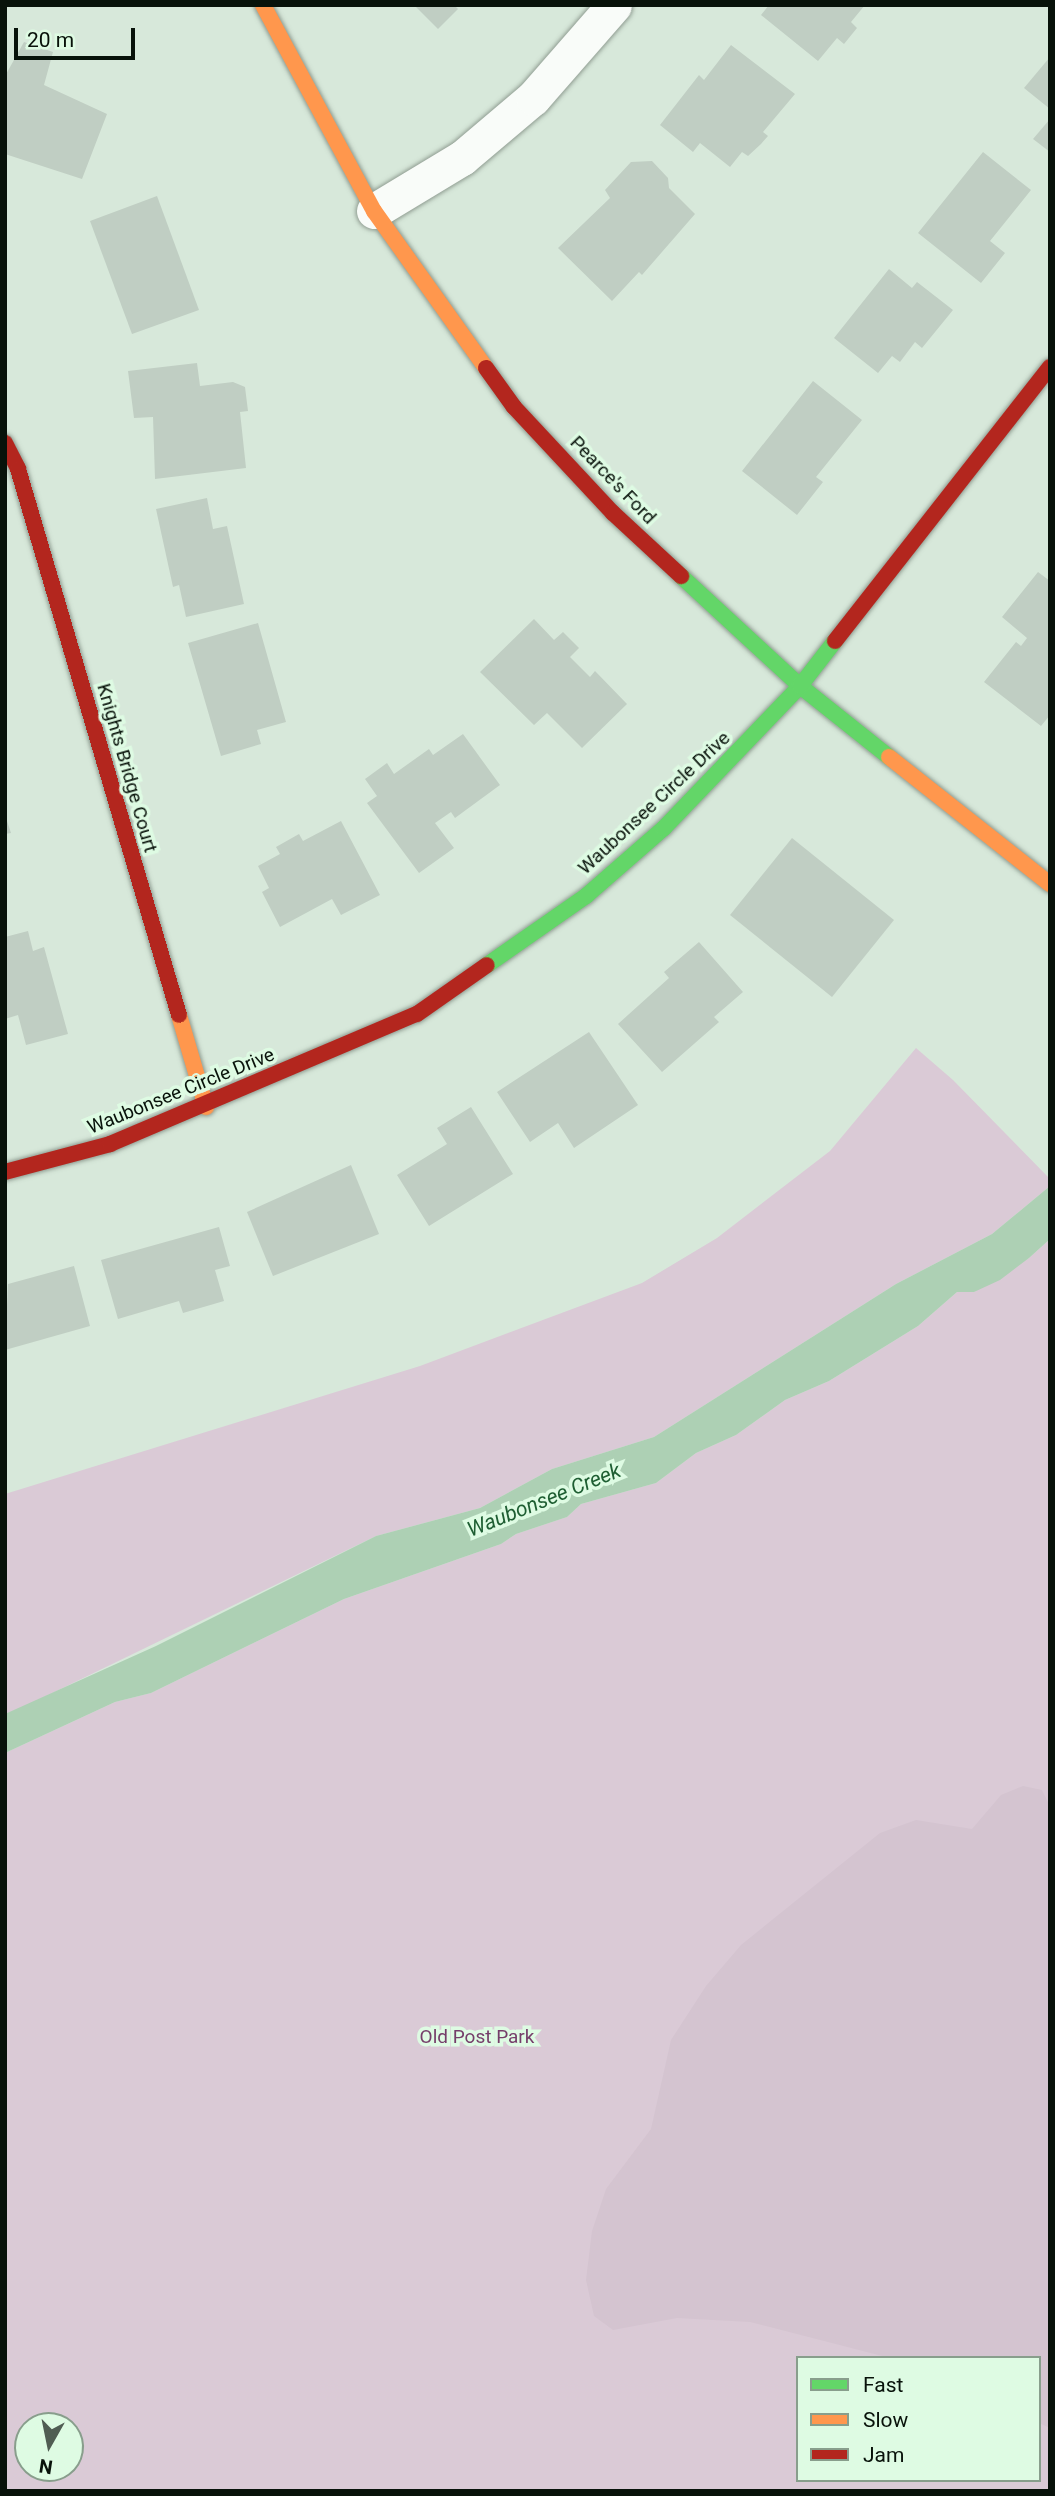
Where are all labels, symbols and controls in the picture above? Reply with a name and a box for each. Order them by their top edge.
scale bar [18,14,138,58]
text: 20 m [27,28,74,52]
street label: Pearce's Ford [565,431,661,529]
street label: Knights Bridge Court [92,681,162,855]
street label: Waubonsee Circle Drive [573,727,735,879]
street label: Waubonsee Circle Drive [84,1043,278,1139]
water label: Waubonsee Creek [463,1458,625,1542]
park label: Old Post Park [420,2026,534,2048]
legend [796,2356,1041,2482]
text: Fast [863,2373,903,2397]
text: Slow [863,2408,908,2432]
north arrow [14,2412,84,2482]
text: Jam [863,2443,904,2467]
text: N [38,2454,54,2479]

